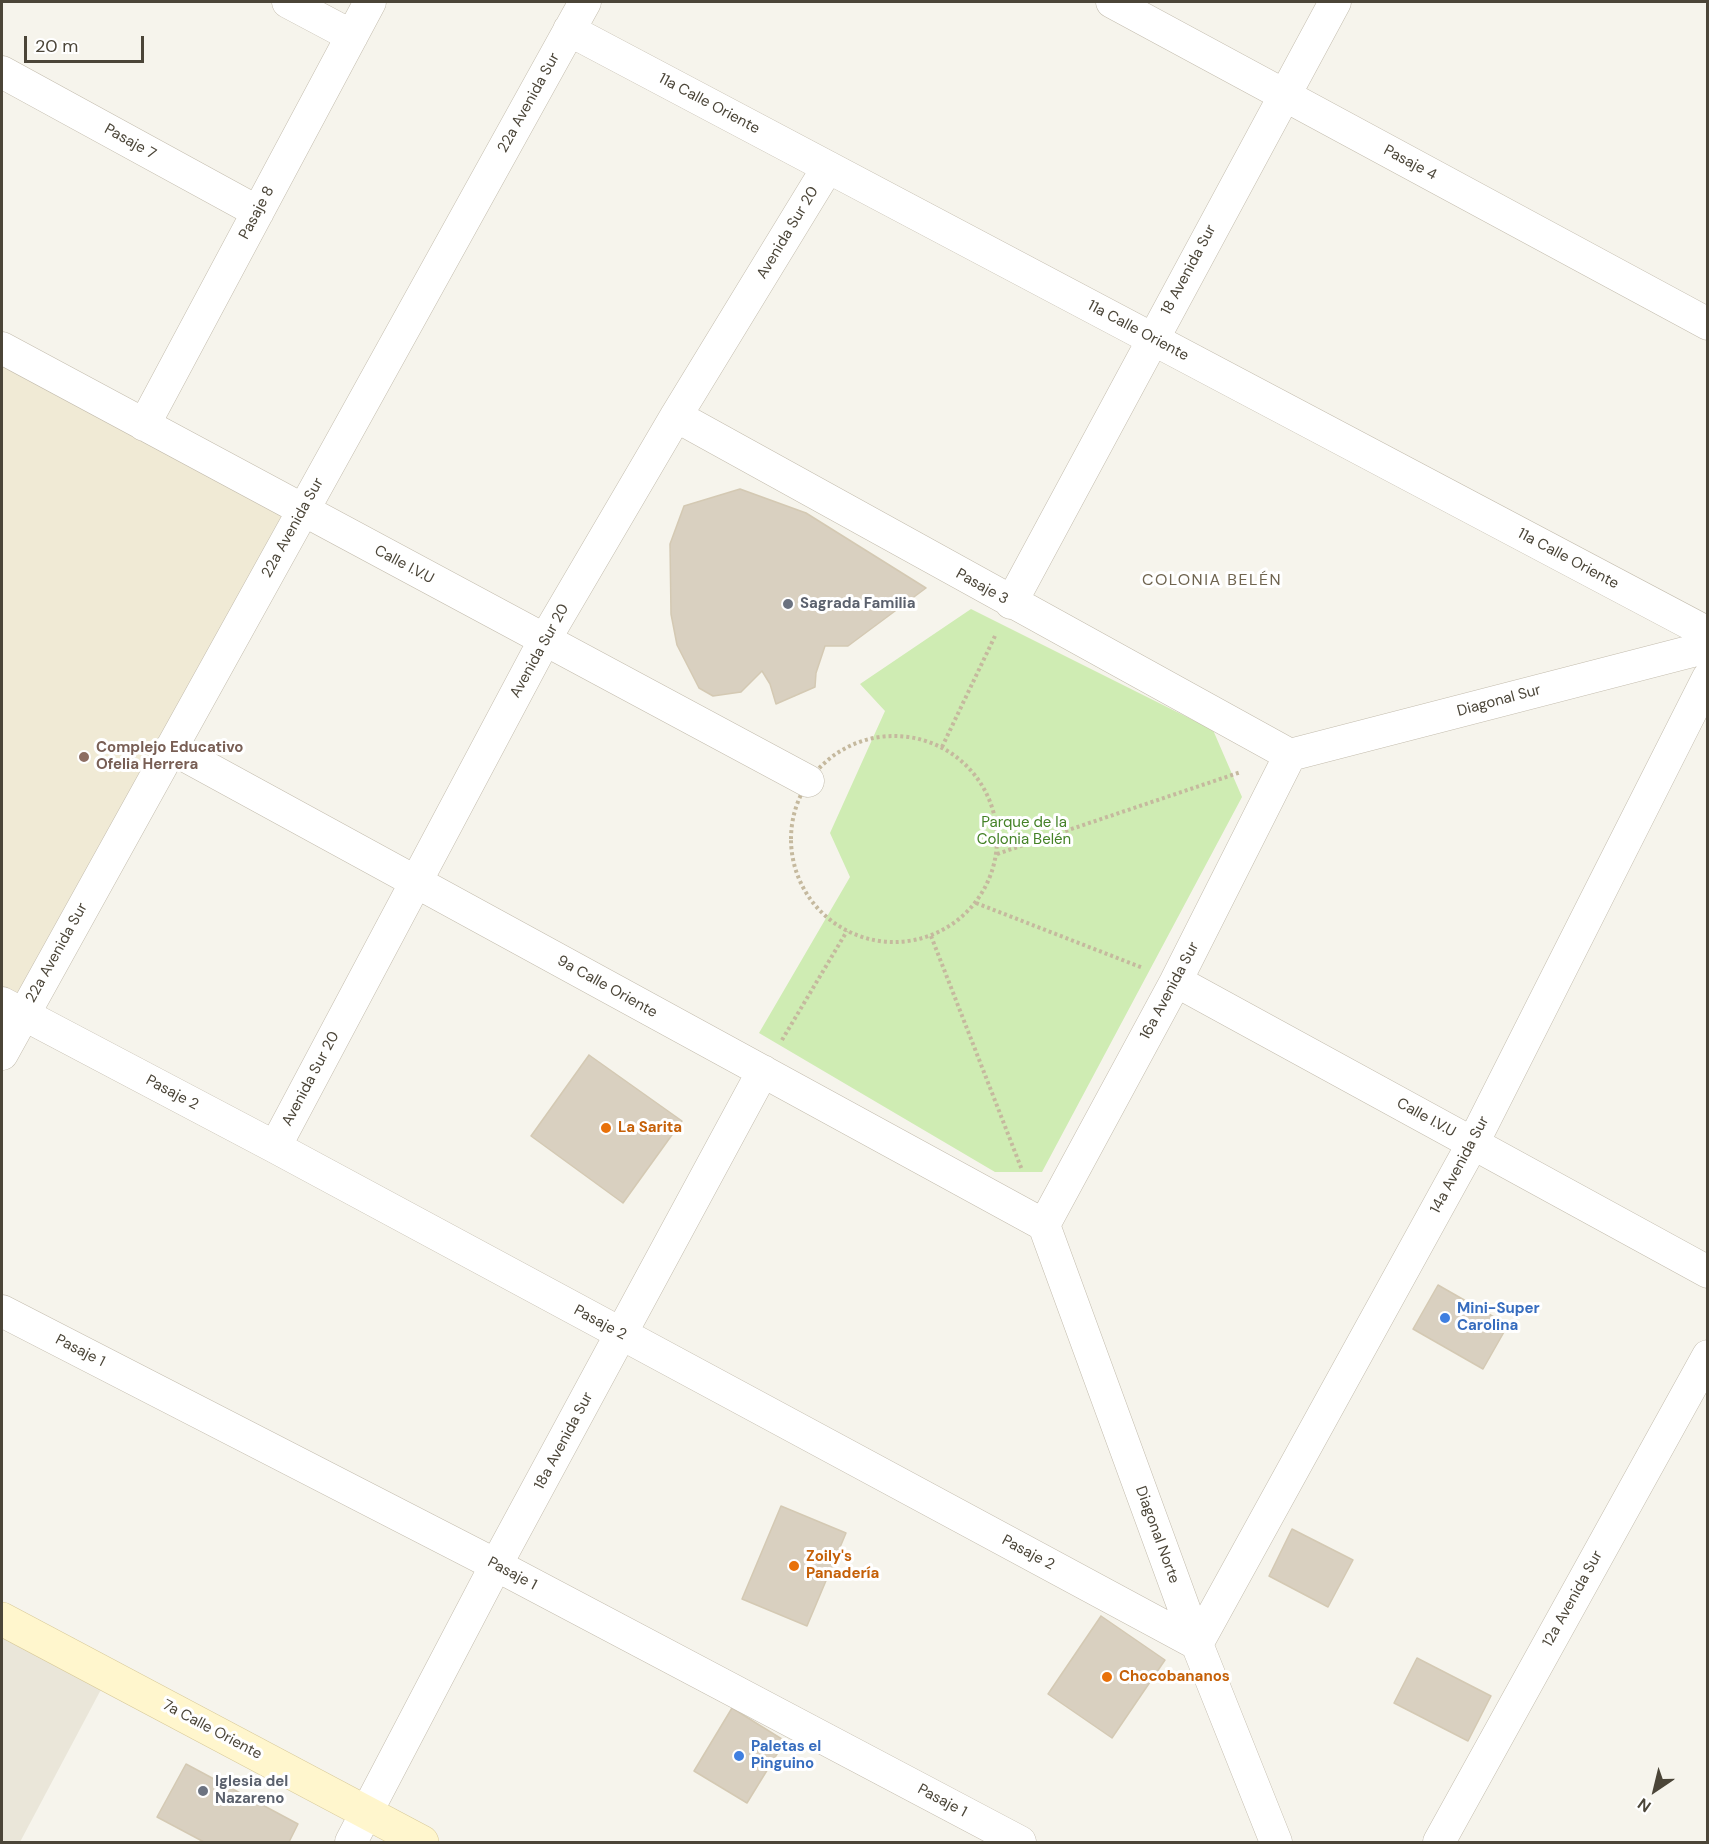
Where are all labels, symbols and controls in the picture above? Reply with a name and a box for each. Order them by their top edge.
scale bar [27,24,147,62]
text: 20 m [35,34,78,58]
street label: 22a Avenida Sur [494,50,564,156]
street label: 11a Calle Oriente [655,70,763,138]
street label: Pasaje 7 [101,120,159,164]
street label: Pasaje 4 [1380,142,1440,184]
street label: Pasaje 8 [236,183,278,243]
street label: Avenida Sur 20 [753,184,823,282]
street label: 18 Avenida Sur [1158,222,1220,318]
street label: 11a Calle Oriente [1084,297,1192,365]
street label: 22a Avenida Sur [258,475,328,581]
street label: 11a Calle Oriente [1514,525,1622,593]
street label: Calle I.V.U [371,542,437,588]
street label: Pasaje 3 [953,565,1011,609]
district label: COLONIA BELÉN [1142,571,1282,591]
place label: Sagrada Familia [800,595,915,613]
marker: Sagrada Familia [781,597,795,611]
street label: Avenida Sur 20 [507,601,573,701]
street label: Diagonal Sur [1455,681,1543,721]
place label: Complejo Educativo Ofelia Herrera [96,739,243,774]
marker: Complejo Educativo Ofelia Herrera [77,750,91,764]
park label: Parque de la Colonia Belén [977,814,1071,849]
street label: 22a Avenida Sur [22,900,92,1006]
street label: 16a Avenida Sur [1137,939,1203,1043]
street label: 9a Calle Oriente [554,952,660,1022]
street label: Avenida Sur 20 [279,1029,343,1129]
street label: Pasaje 2 [143,1072,201,1114]
street label: Calle I.V.U [1393,1094,1459,1142]
street label: 14a Avenida Sur [1427,1113,1493,1217]
place label: La Sarita [618,1119,682,1137]
marker: La Sarita [599,1121,613,1135]
place label: Mini-Super Carolina [1457,1300,1540,1335]
street label: Pasaje 2 [571,1302,629,1344]
marker: Mini-Super Carolina [1438,1311,1452,1325]
street label: Pasaje 1 [52,1331,108,1371]
street label: 18a Avenida Sur [531,1389,597,1493]
street label: Diagonal Norte [1131,1484,1183,1586]
street label: Pasaje 2 [999,1532,1057,1574]
place label: Zoily's Panadería [806,1548,879,1583]
street label: 12a Avenida Sur [1539,1548,1607,1650]
street label: Pasaje 1 [484,1554,540,1594]
marker: Zoily's Panadería [787,1559,801,1573]
place label: Chocobananos [1119,1668,1230,1686]
marker: Chocobananos [1100,1670,1114,1684]
street label: 7a Calle Oriente [159,1696,265,1764]
place label: Paletas el Pinguino [751,1738,821,1773]
marker: Paletas el Pinguino [732,1749,746,1763]
north arrow [1625,1760,1685,1820]
place label: Iglesia del Nazareno [215,1773,288,1808]
street label: Pasaje 1 [914,1781,970,1821]
marker: Iglesia del Nazareno [196,1784,210,1798]
text: N [1634,1793,1655,1817]

